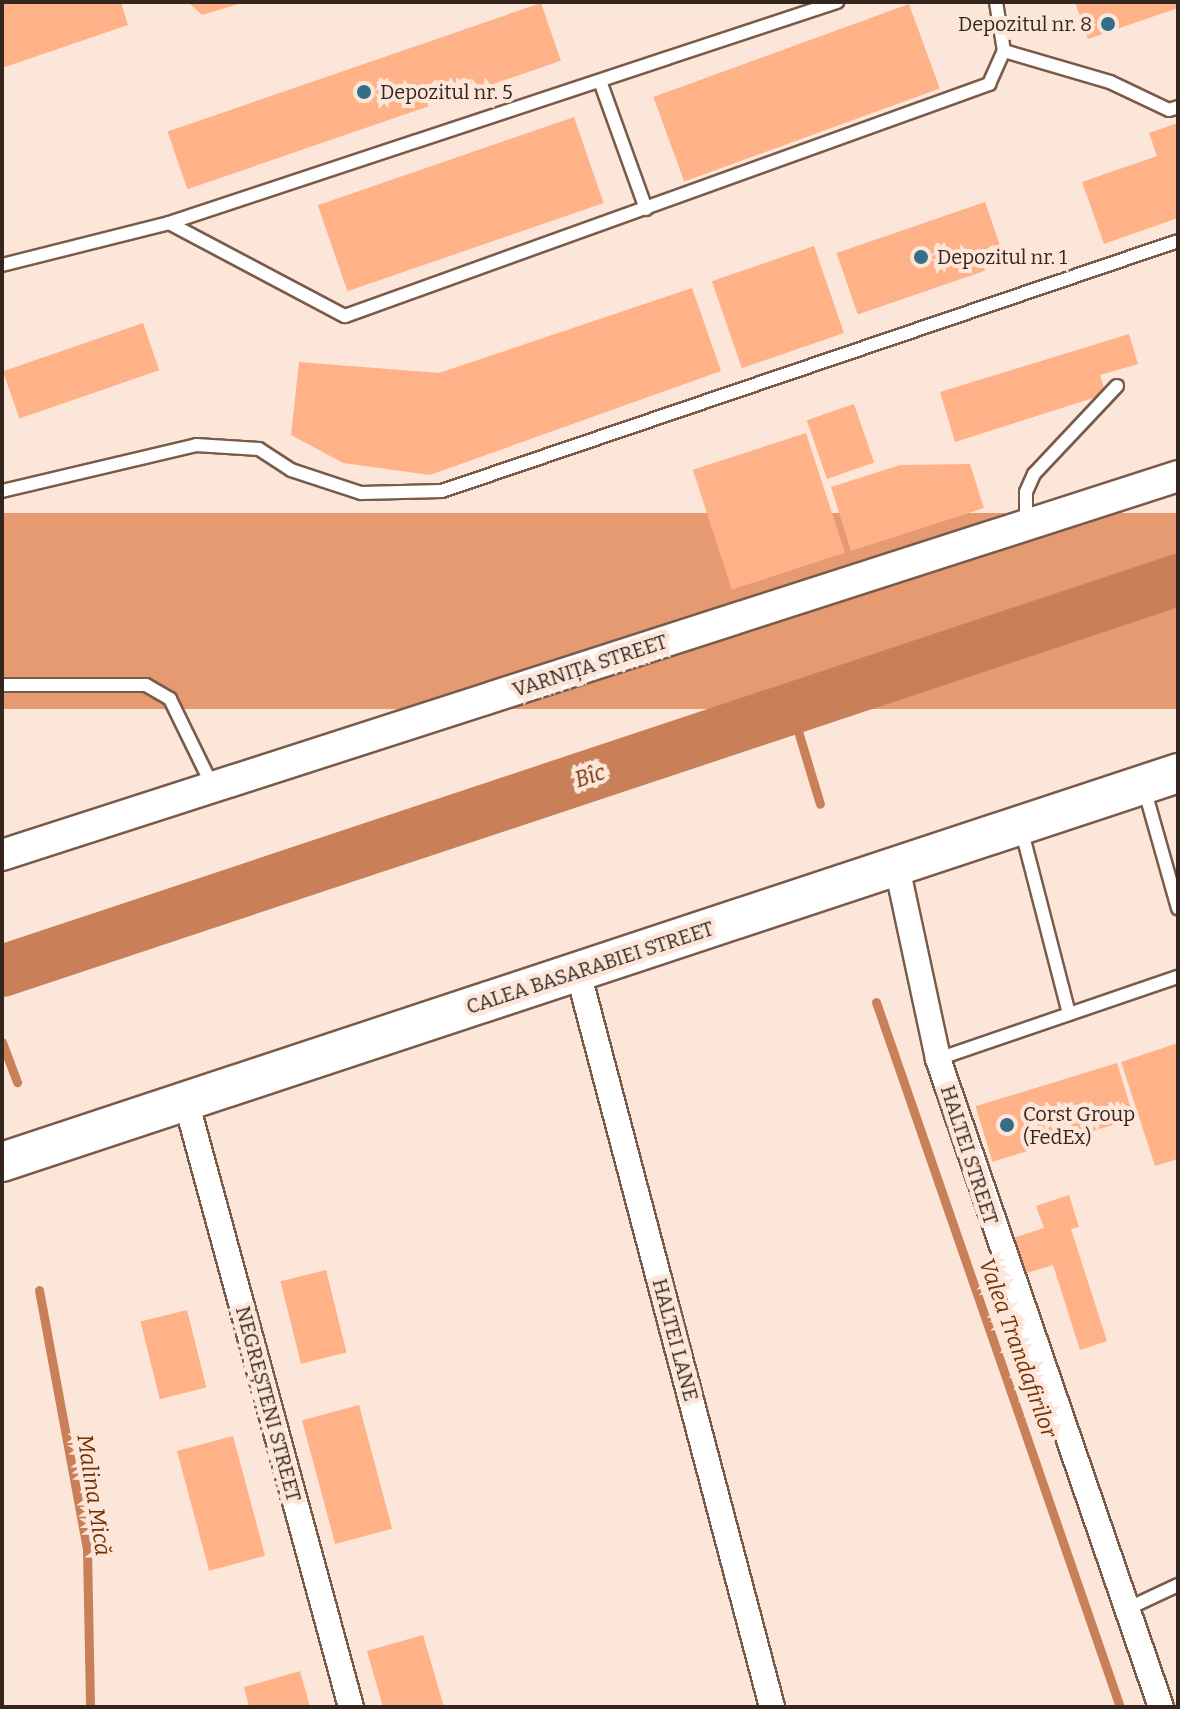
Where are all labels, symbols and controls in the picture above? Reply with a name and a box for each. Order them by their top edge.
place label: Depozitul nr. 8 [958,12,1092,36]
marker: Depozitul nr. 8 [1099,15,1117,33]
place label: Depozitul nr. 5 [380,80,513,104]
marker: Depozitul nr. 5 [355,83,373,101]
place label: Depozitul nr. 1 [937,245,1067,269]
marker: Depozitul nr. 1 [912,248,930,266]
street label: VARNIȚA STREET [510,630,670,702]
water label: Bîc [571,759,609,793]
street label: CALEA BASARABIEI STREET [463,917,717,1019]
street label: HALTEI STREET [935,1082,1003,1228]
place label: Corst Group (FedEx) [1023,1102,1135,1149]
marker: Corst Group (FedEx) [998,1116,1016,1134]
water label: Valea Trandafirilor [973,1255,1063,1441]
street label: HALTEI LANE [647,1276,703,1404]
street label: NEGREȘTENI STREET [230,1304,306,1504]
water label: Malina Mică [71,1432,117,1558]

